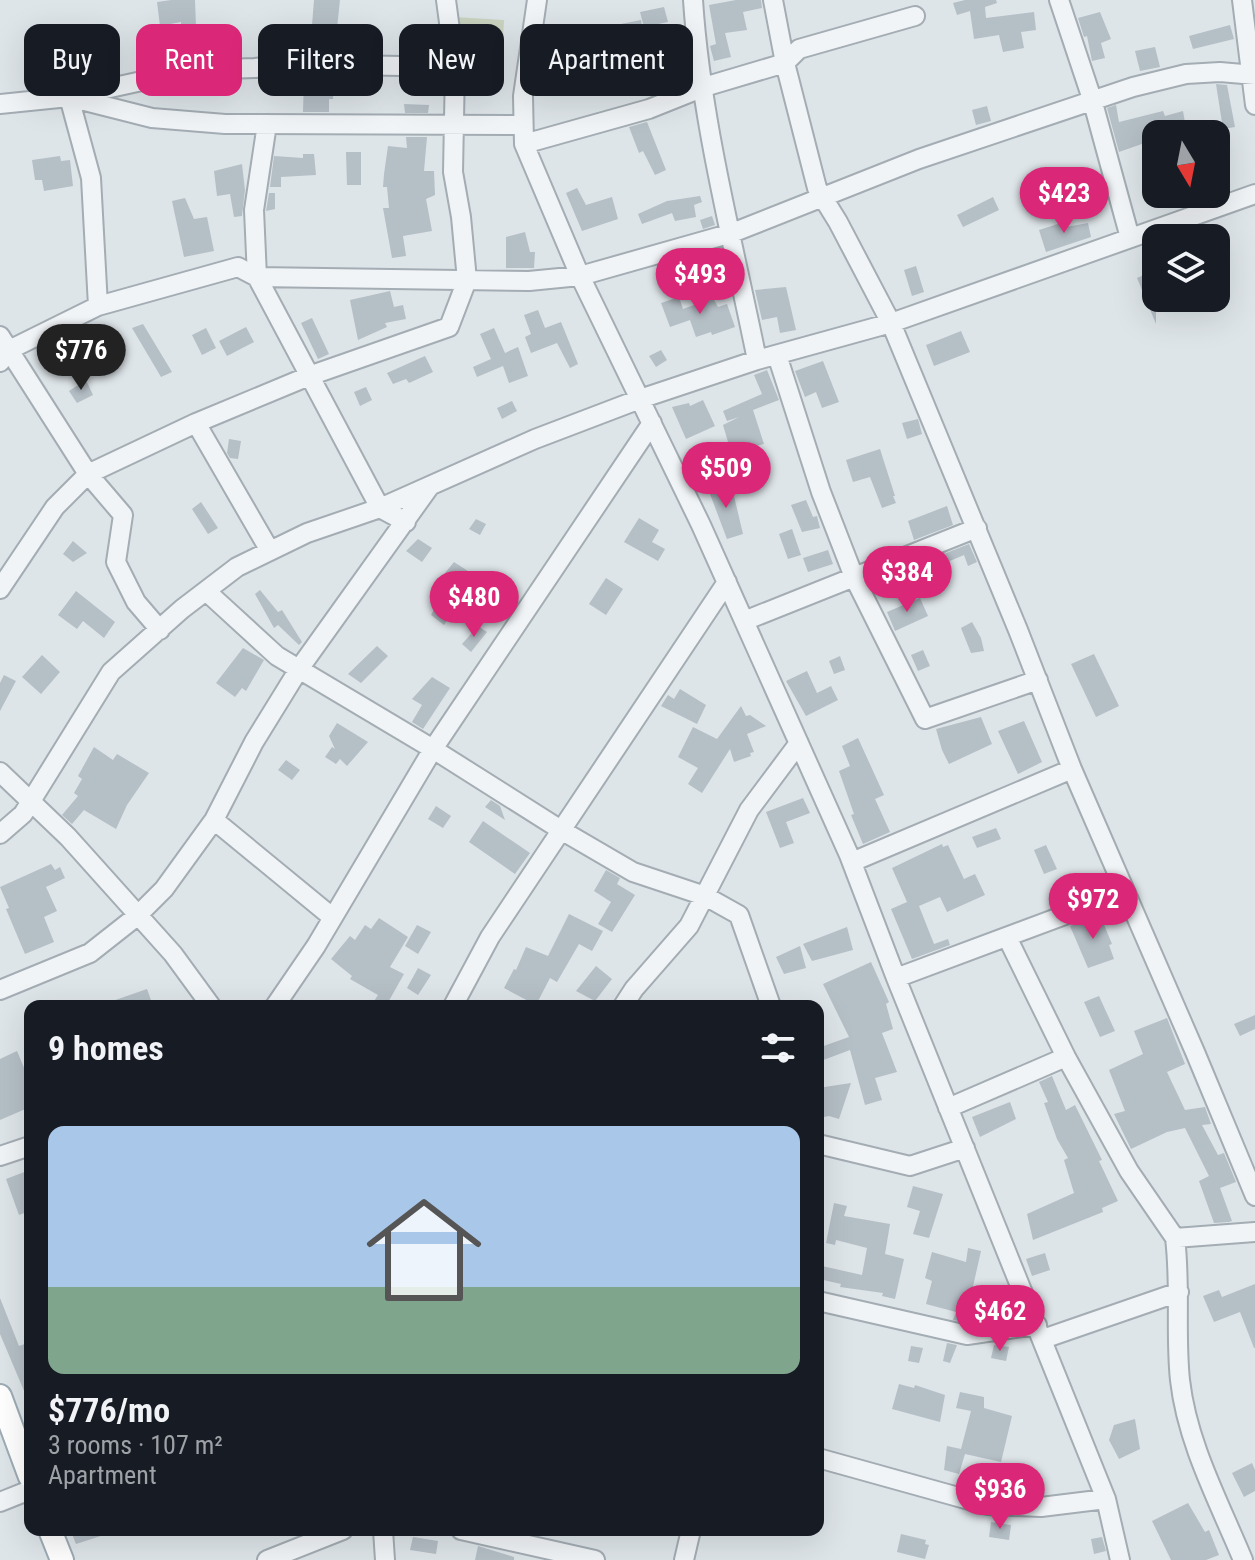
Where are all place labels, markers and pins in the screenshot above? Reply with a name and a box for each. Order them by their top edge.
pin: $423 [1017,167,1111,235]
pin: $493 [653,248,747,316]
pin: $776 [34,324,128,392]
pin: $509 [679,442,773,510]
pin: $384 [860,546,954,614]
pin: $480 [427,571,521,639]
pin: $972 [1046,873,1140,941]
pin: $462 [953,1285,1047,1353]
pin: $936 [953,1463,1047,1531]

